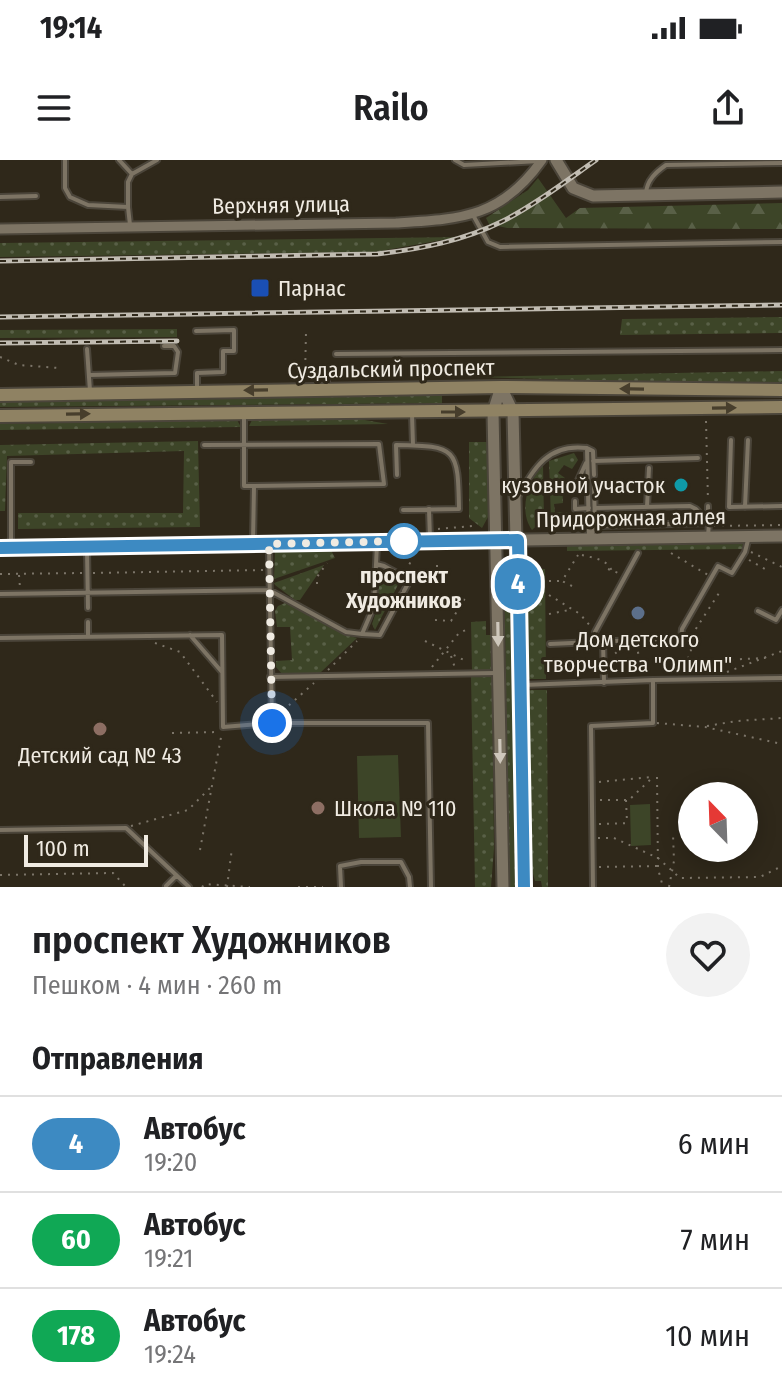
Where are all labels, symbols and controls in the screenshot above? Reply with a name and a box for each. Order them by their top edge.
text: 19:14 [40,10,102,46]
icon: menu [32,86,76,130]
text: Railo [353,86,429,130]
icon: share [706,86,750,130]
street label: Верхняя улица [212,190,350,220]
place label: Парнас [278,275,346,302]
marker: Парнас [249,277,271,299]
street label: Суздальский проспект [287,354,495,384]
one-way arrow [619,382,644,395]
one-way arrow [243,384,268,397]
one-way arrow [712,402,737,415]
one-way arrow [441,406,466,418]
one-way arrow [66,408,91,421]
place label: кузовной участок [501,472,666,499]
marker: кузовной участок [672,476,690,494]
street label: Придорожная аллея [536,503,726,533]
marker: проспект Художников [387,524,421,558]
line badge: 4 [492,558,544,610]
place label: проспект Художников [345,562,462,614]
text: 4 [511,567,525,600]
marker: Дом детского творчества "Олимп" [629,604,647,622]
one-way arrow [492,622,504,647]
place label: Дом детского творчества "Олимп" [544,626,732,678]
your location [252,703,292,743]
marker: Детский сад № 43 [91,720,109,738]
one-way arrow [494,738,506,764]
place label: Детский сад № 43 [17,742,182,769]
north arrow [678,782,758,862]
map controls [678,782,758,862]
place label: Школа № 110 [334,795,456,822]
marker: Школа № 110 [309,799,327,817]
scale bar [24,831,148,867]
text: 100 m [36,835,90,862]
button: heart [666,913,750,997]
text: проспект Художников [32,917,391,963]
text: Пешком · 4 мин · 260 m [32,970,282,1001]
text: Отправления [32,1041,203,1077]
text: Автобус [144,1111,246,1147]
text: 6 мин [678,1126,750,1162]
text: 4 [69,1127,83,1160]
text: 19:20 [144,1147,197,1178]
text: Автобус [144,1207,246,1243]
text: 7 мин [680,1222,750,1258]
text: 60 [61,1223,91,1256]
text: 19:21 [144,1243,193,1274]
text: Автобус [144,1303,246,1339]
text: 10 мин [665,1318,750,1354]
text: 178 [57,1319,95,1352]
text: 19:24 [144,1339,196,1370]

